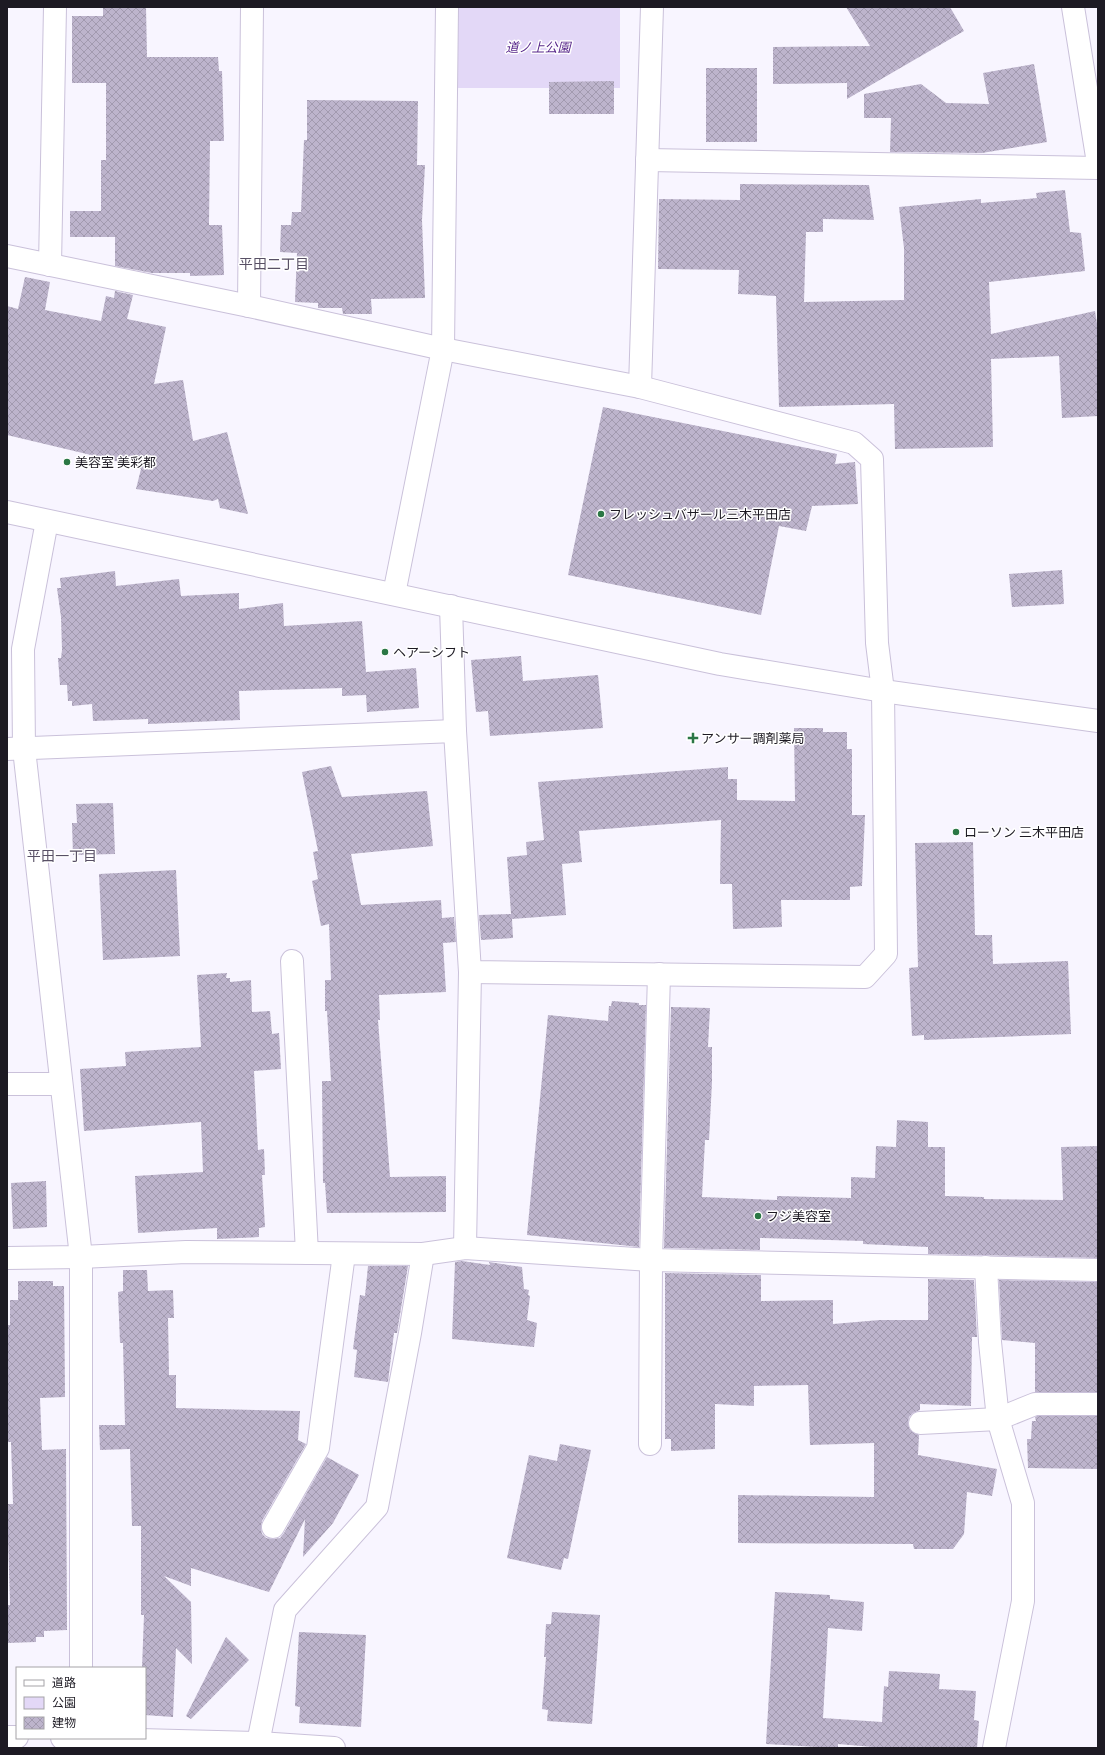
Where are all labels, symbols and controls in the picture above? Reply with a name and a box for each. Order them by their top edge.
park label: 道ノ上公園 [505,37,572,56]
district label: 平田二丁目 [239,253,309,273]
place label: 美容室 美彩都 [75,452,156,471]
marker: 美容室 美彩都 [62,457,72,467]
place label: フレッシュバザール三木平田店 [609,504,791,523]
marker: フレッシュバザール三木平田店 [596,509,606,519]
place label: ヘアーシフト [393,642,470,661]
marker: ヘアーシフト [380,647,390,657]
place label: アンサー調剤薬局 [701,728,804,747]
marker: アンサー調剤薬局 [688,733,698,743]
place label: ローソン 三木平田店 [964,822,1084,841]
marker: ローソン 三木平田店 [951,827,961,837]
district label: 平田一丁目 [27,845,97,865]
place label: フジ美容室 [766,1206,831,1225]
marker: フジ美容室 [753,1211,763,1221]
legend [16,1667,146,1739]
text: 道路 [52,1673,76,1690]
text: 公園 [52,1693,76,1710]
text: 建物 [52,1713,76,1730]

